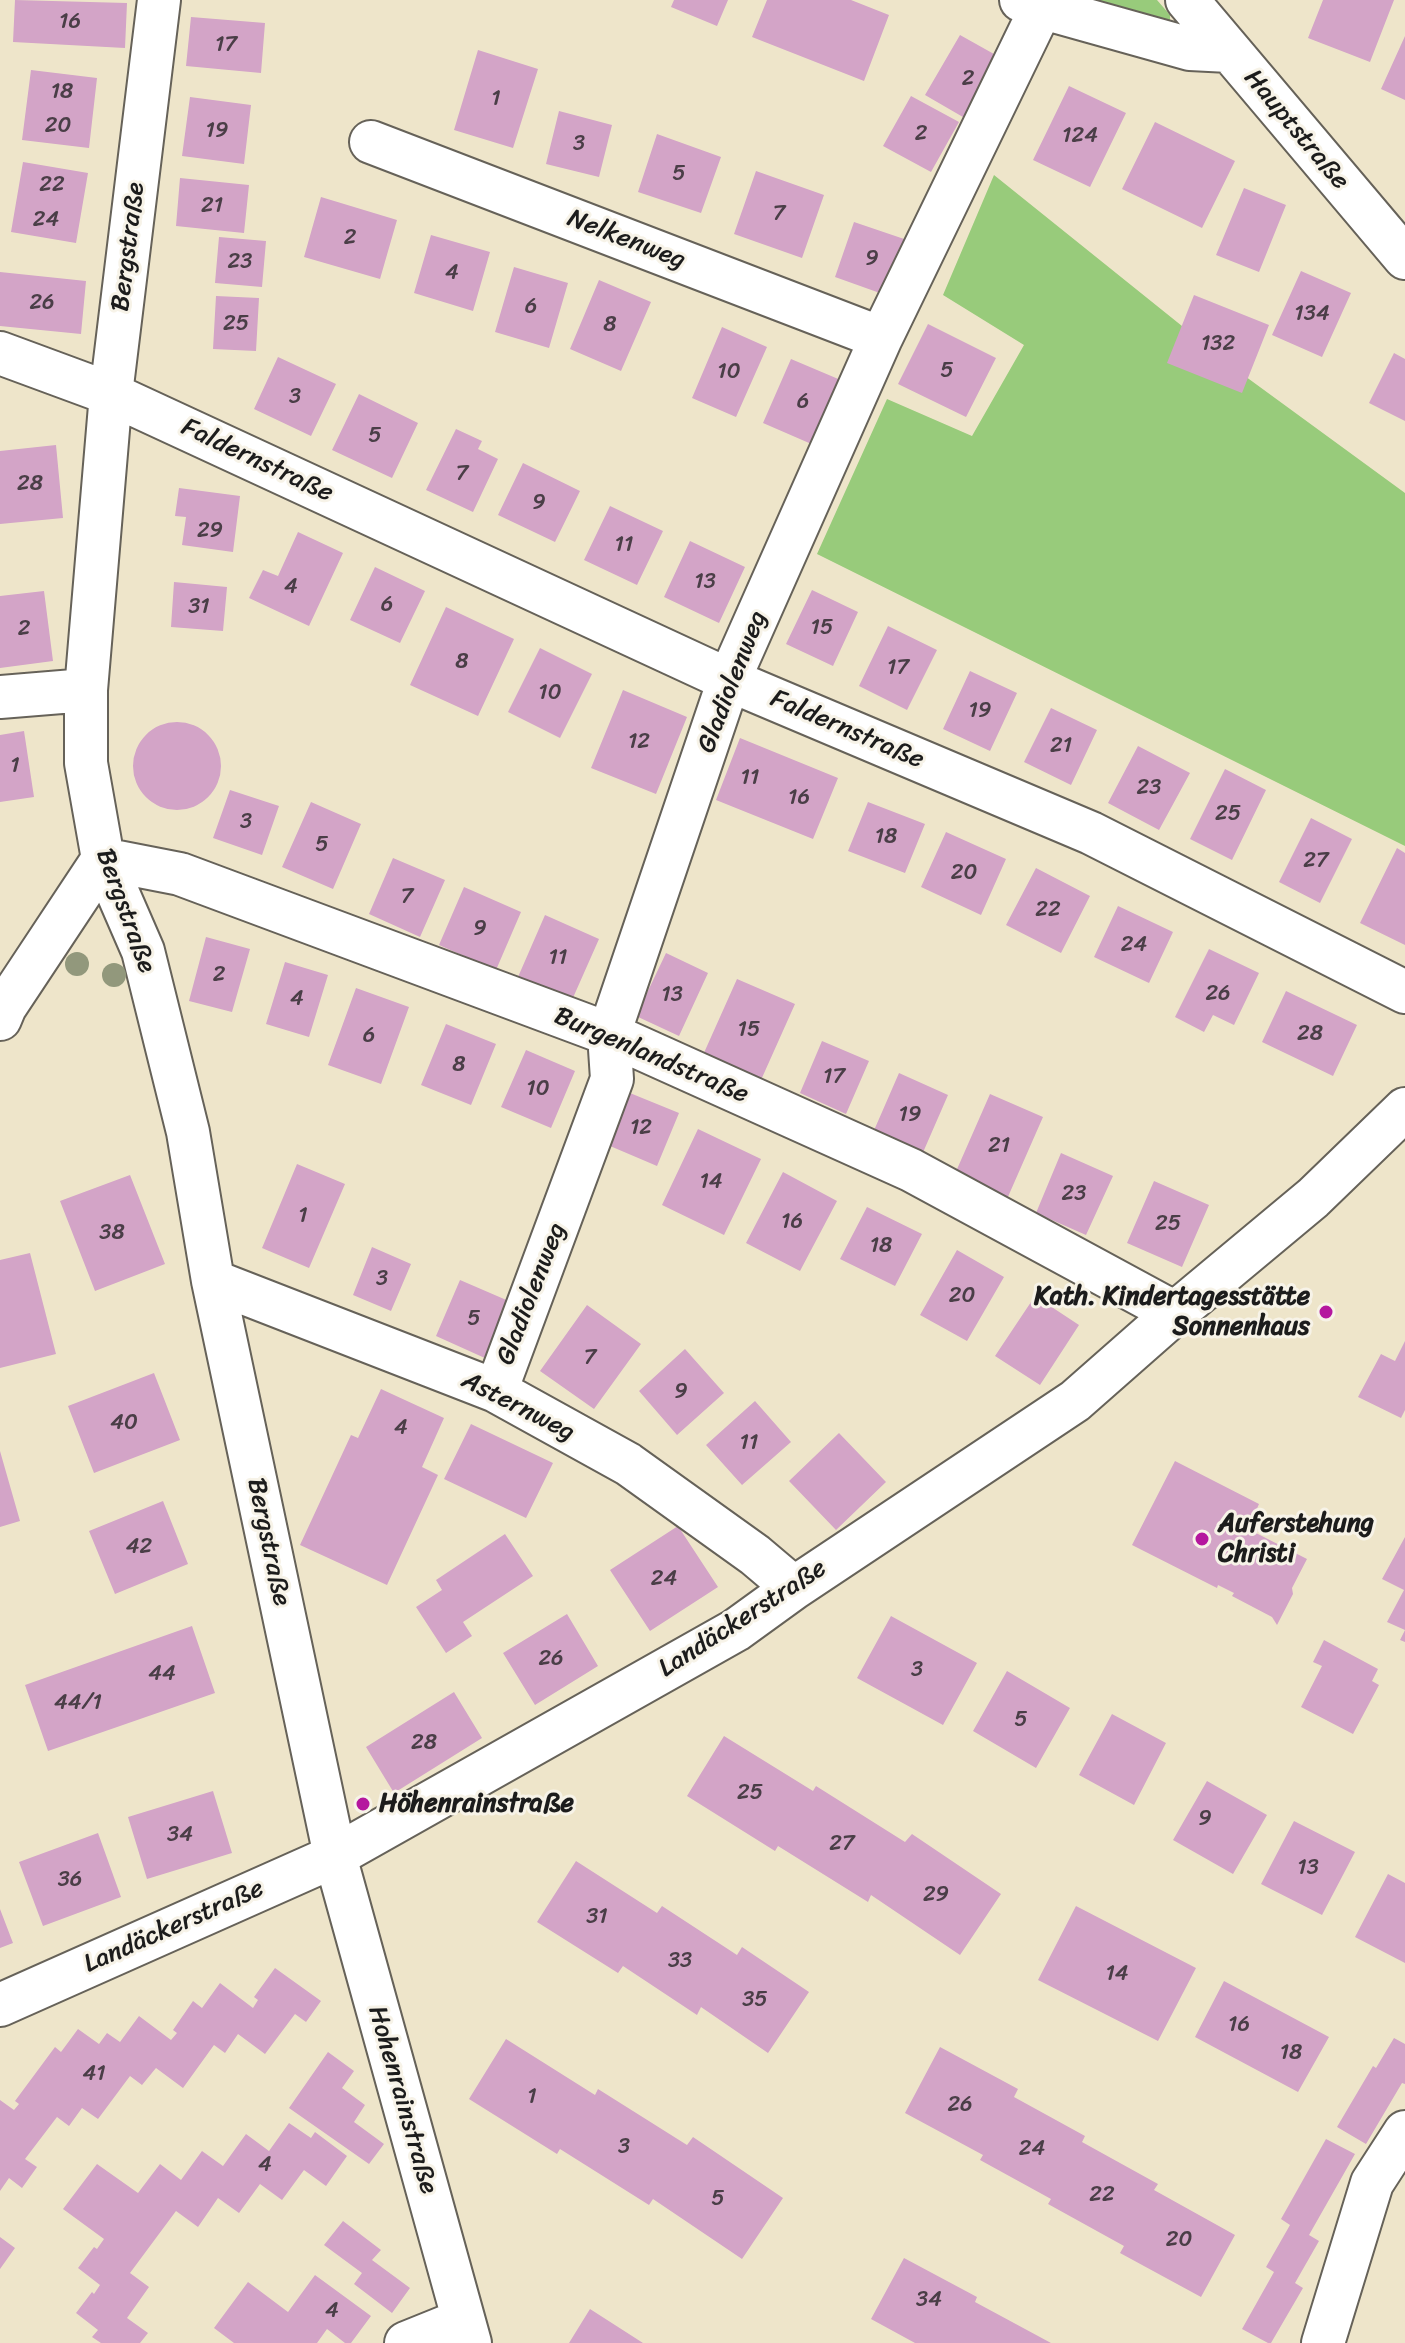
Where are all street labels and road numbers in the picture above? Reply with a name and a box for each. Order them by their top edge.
street label: Hauptstraße [1237,63,1355,197]
street label: Bergstraße [106,181,152,313]
street label: Nelkenweg [563,203,689,277]
street label: Faldernstraße [176,412,338,510]
street label: Gladiolenweg [692,607,774,757]
street label: Faldernstraße [766,684,928,776]
street label: Bergstraße [88,845,162,977]
street label: Burgenlandstraße [549,1001,753,1111]
street label: Gladiolenweg [491,1219,573,1369]
street label: Asternweg [456,1365,580,1449]
street label: Bergstraße [239,1475,297,1609]
street label: Landäckerstraße [653,1553,833,1685]
street label: Landäckerstraße [79,1873,269,1981]
street label: Hohenrainstraße [360,2002,444,2198]

